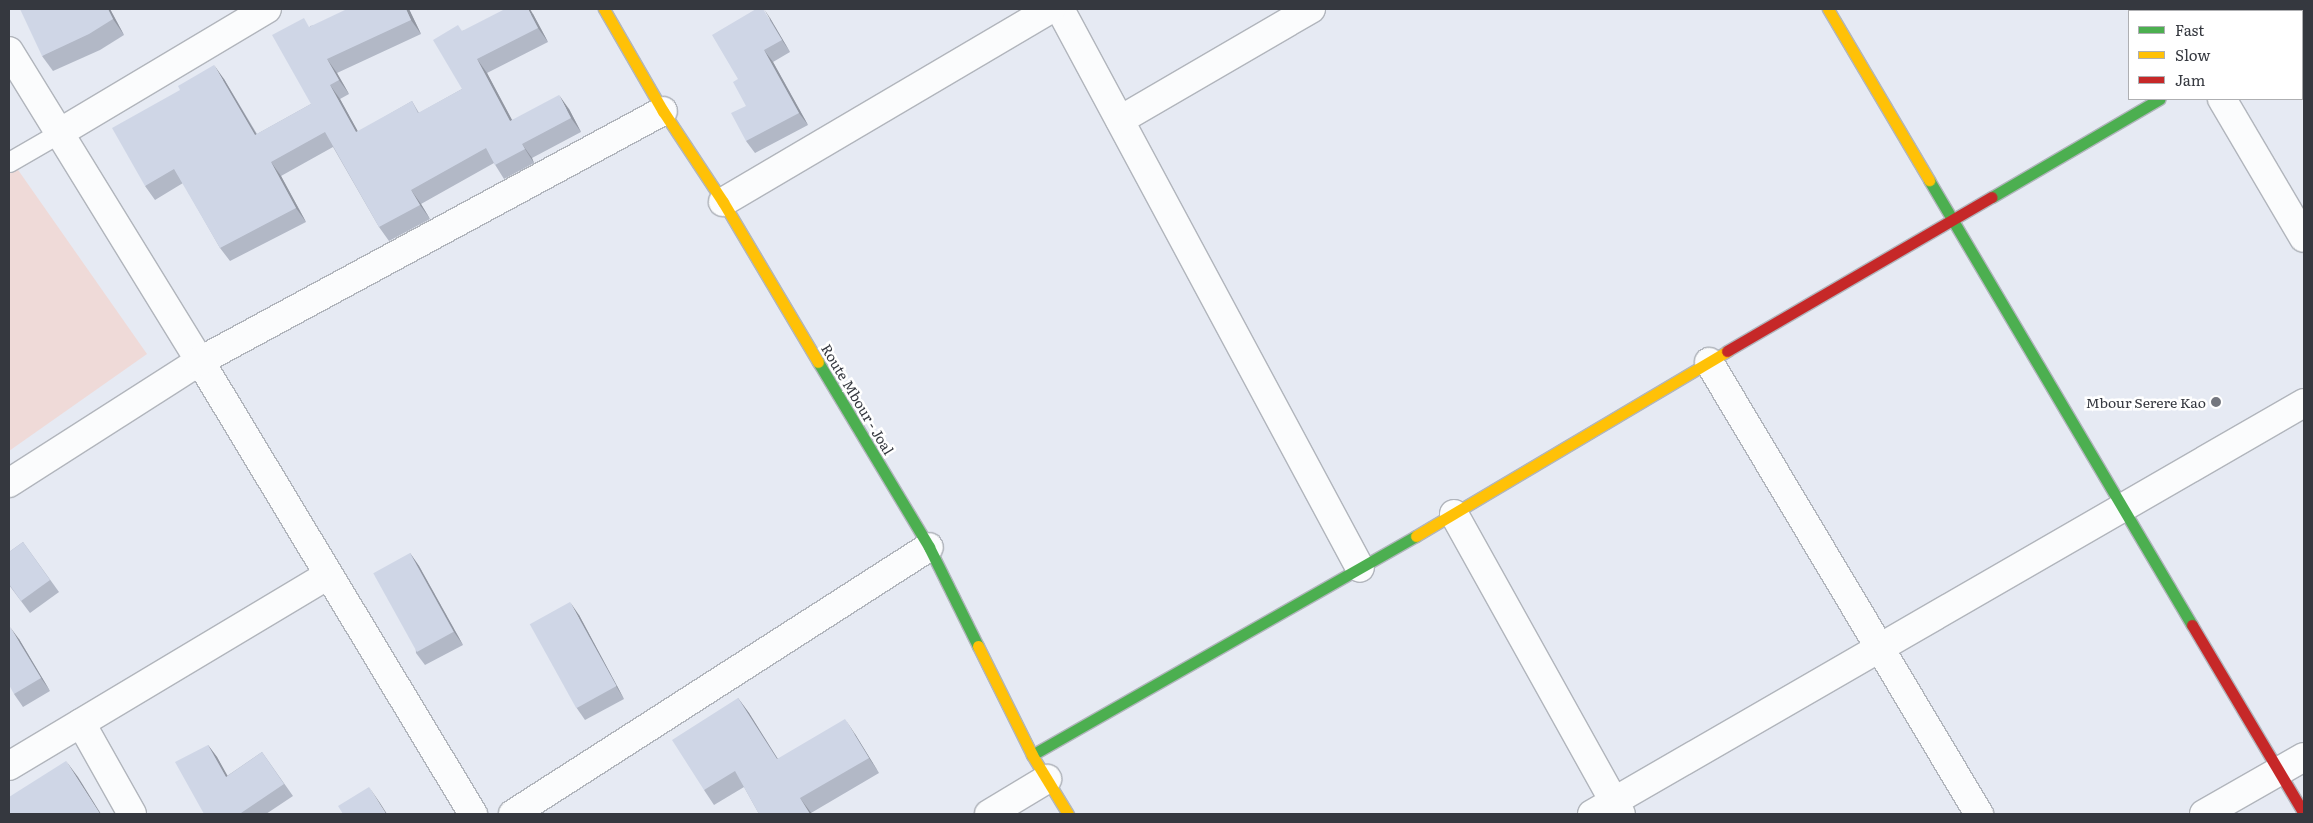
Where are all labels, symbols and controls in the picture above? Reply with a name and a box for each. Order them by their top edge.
legend [2128,10,2303,100]
text: Fast [2175,18,2204,41]
text: Slow [2175,43,2210,66]
text: Jam [2175,68,2205,91]
street label: Route Mbour - Joal [818,341,898,457]
place label: Mbour Serere Kao [2086,394,2206,410]
marker: Mbour Serere Kao [2210,396,2222,408]

